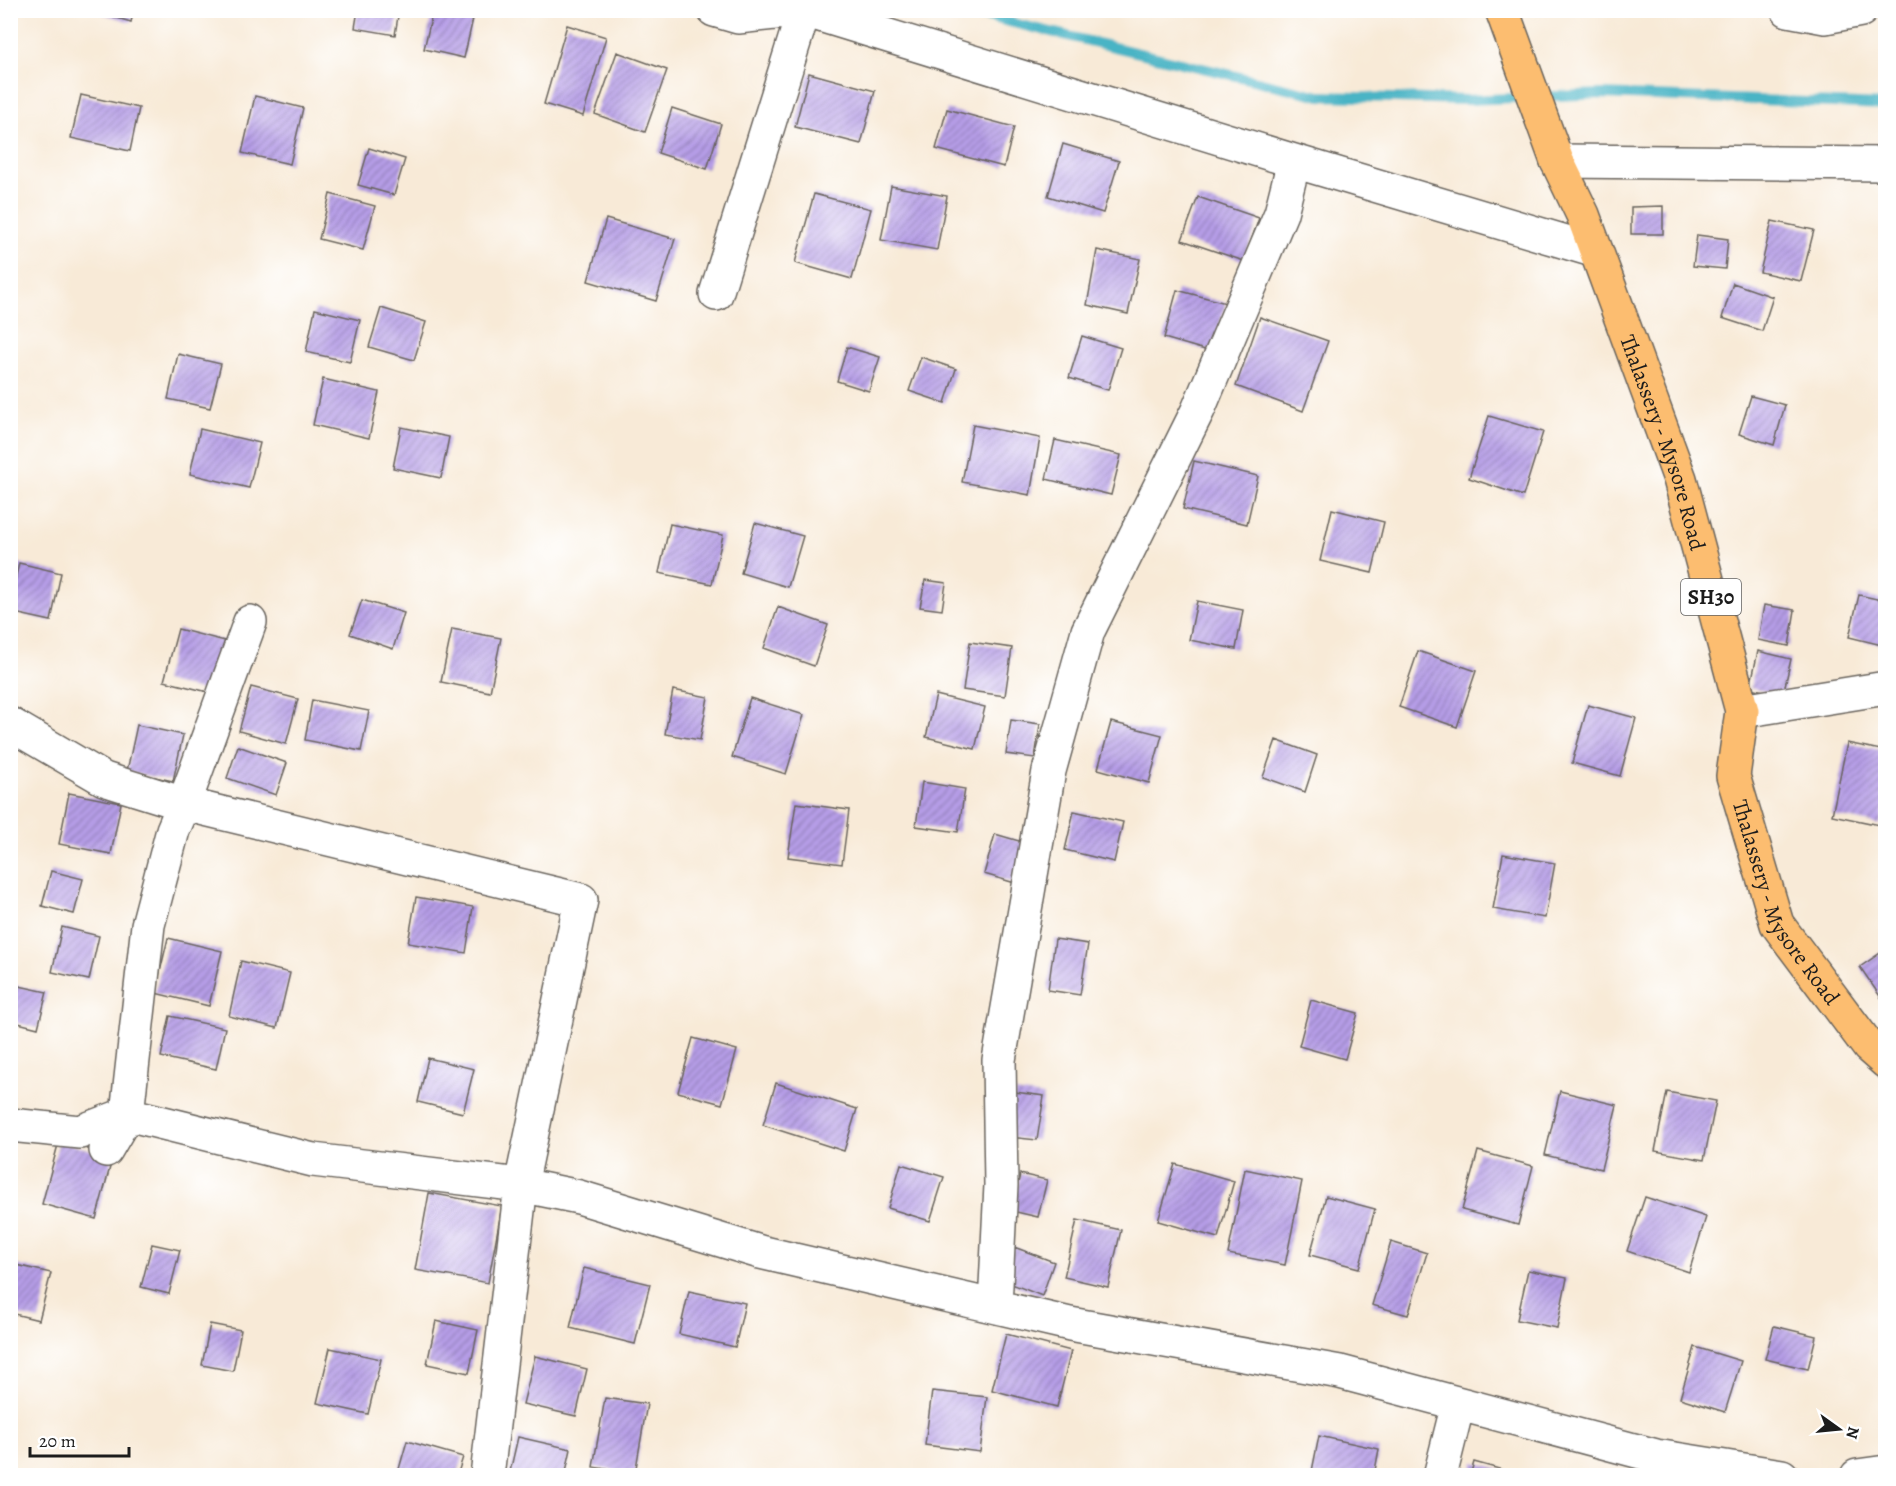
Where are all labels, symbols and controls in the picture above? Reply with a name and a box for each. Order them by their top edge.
street label: Thalassery - Mysore Road [1612,331,1712,554]
road number: SH30 [1681,579,1741,615]
street label: Thalassery - Mysore Road [1725,796,1846,1011]
north arrow [1809,1399,1869,1459]
scale bar [30,1420,129,1458]
text: N [1840,1424,1865,1441]
text: 20 m [39,1429,76,1453]

